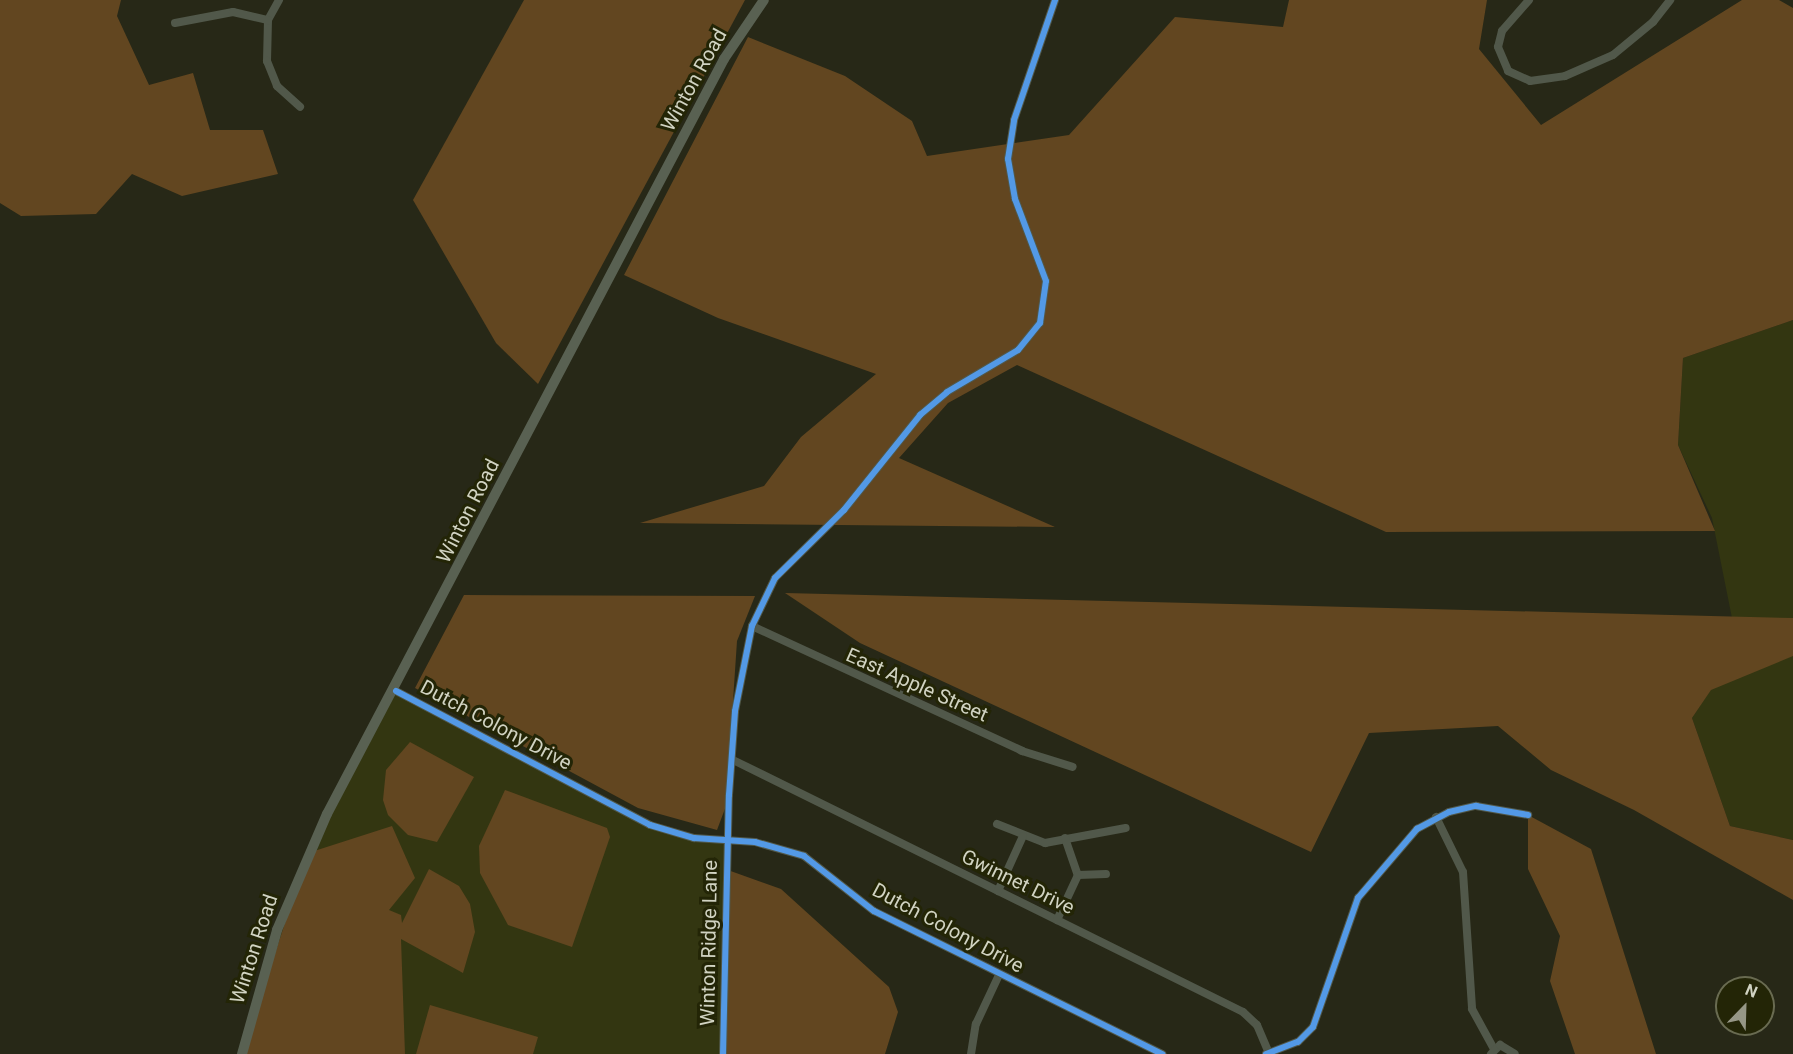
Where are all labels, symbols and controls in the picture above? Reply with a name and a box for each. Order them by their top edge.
street label: Winton Road [656,25,732,135]
street label: Winton Road [432,455,504,567]
street label: East Apple Street [842,643,992,727]
street label: Dutch Colony Drive [416,675,576,775]
street label: Gwinnet Drive [958,844,1078,920]
street label: Winton Ridge Lane [696,860,722,1026]
street label: Dutch Colony Drive [868,878,1028,978]
street label: Winton Road [225,891,283,1007]
north arrow [1715,976,1775,1036]
text: N [1743,980,1760,1002]

